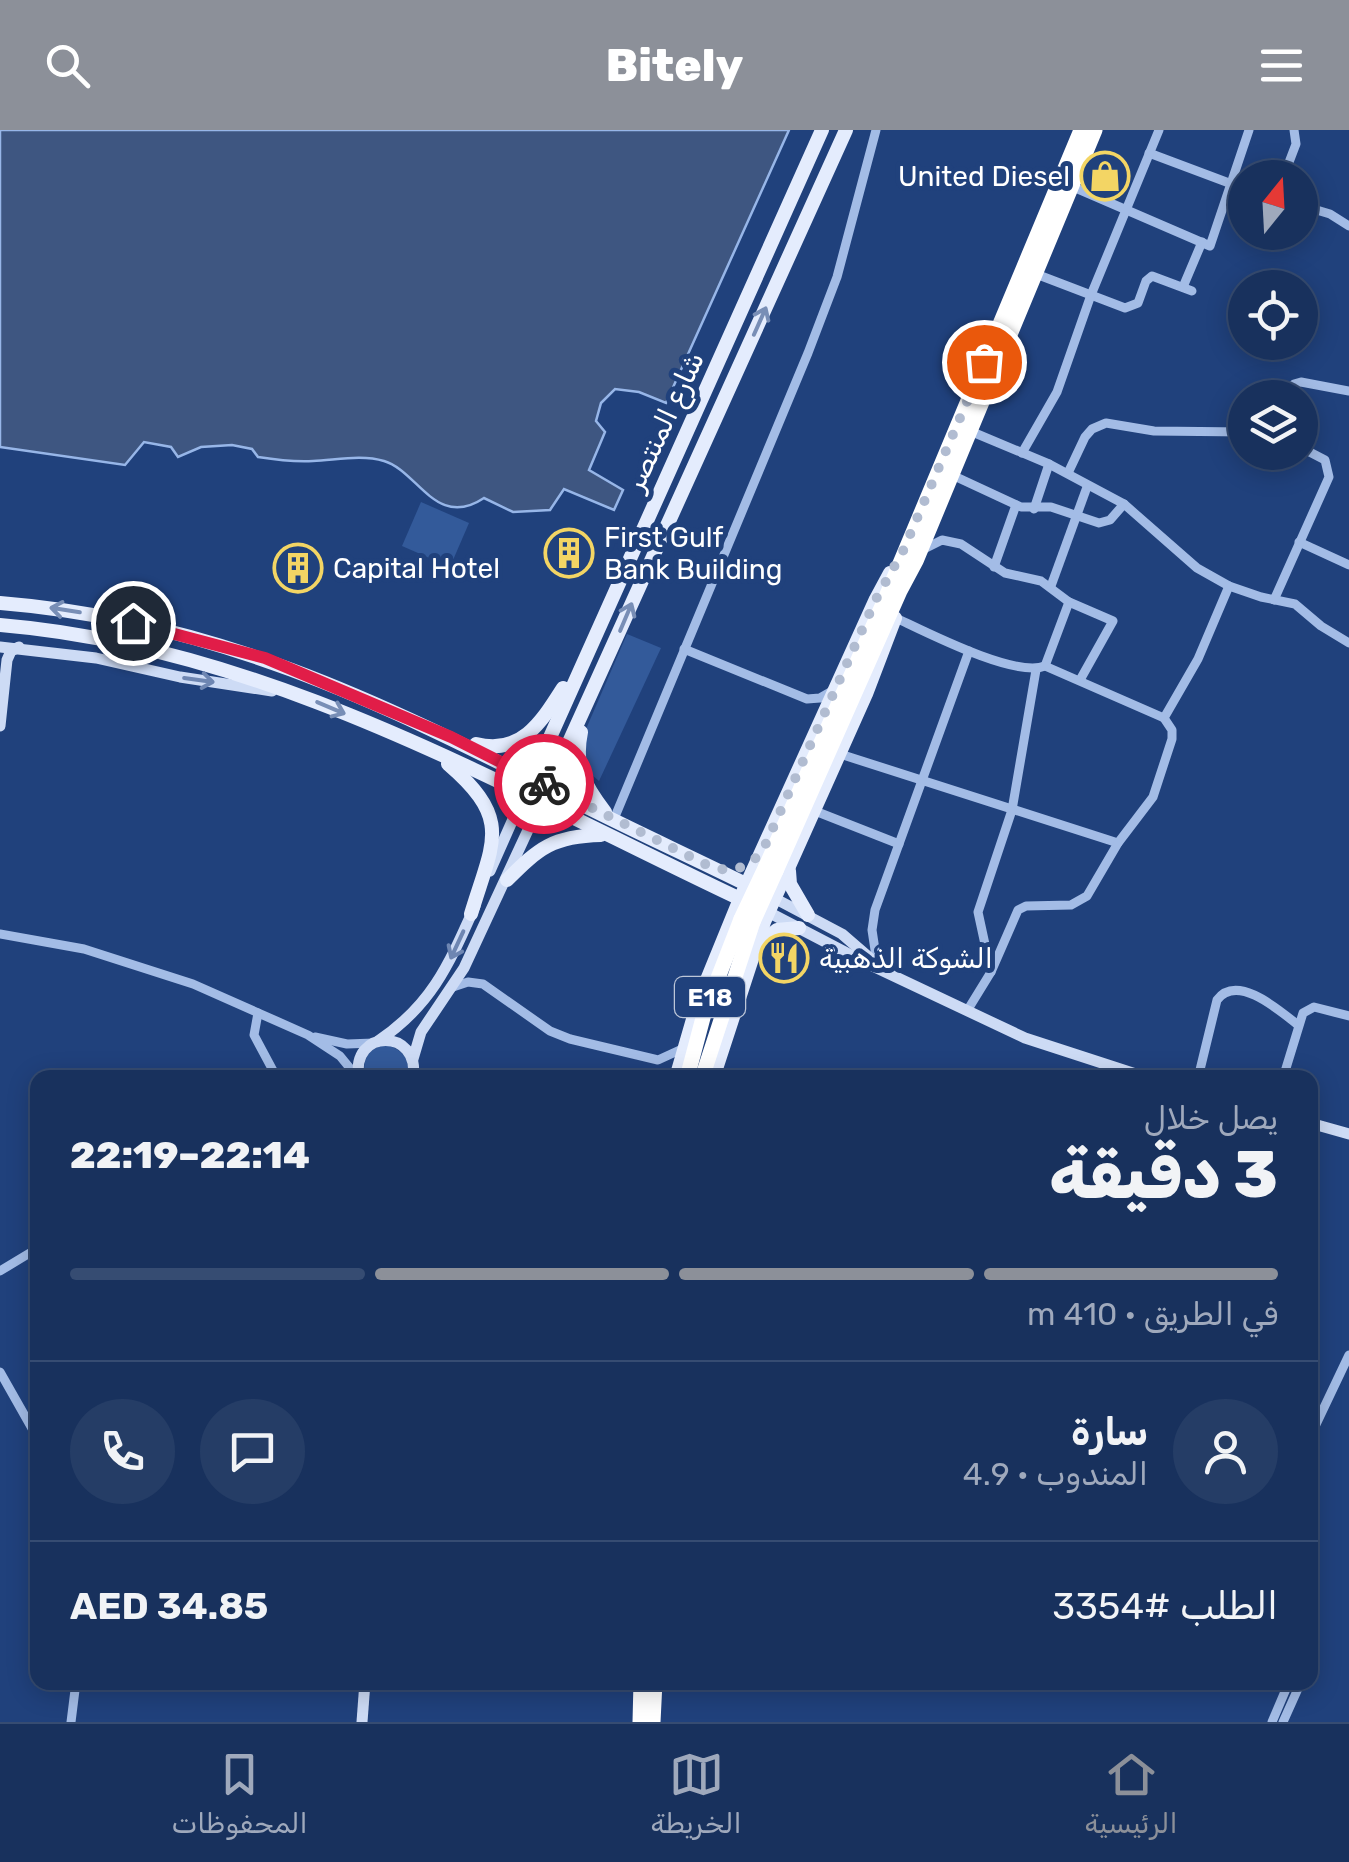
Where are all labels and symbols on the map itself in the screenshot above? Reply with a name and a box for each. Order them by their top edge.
shop icon: United Diesel [1079,150,1131,202]
place label: United Diesel [898,160,1070,193]
north arrow [1228,160,1318,250]
one-way arrow [752,306,770,337]
pin [942,320,1027,405]
street label: شارع المنتصر [617,347,714,499]
place label: First Gulf Bank Building [604,521,782,586]
building icon: First Gulf Bank Building [543,527,595,579]
building icon: Capital Hotel [272,542,324,594]
place label: Capital Hotel [333,552,500,585]
pin [91,581,176,666]
one-way arrow [49,601,82,619]
one-way arrow [618,602,636,633]
one-way arrow [183,672,215,690]
one-way arrow [315,700,346,718]
courier [494,734,594,834]
one-way arrow [446,930,465,960]
restaurant icon: الشوكة الذهبية [758,932,810,984]
place label: الشوكة الذهبية [819,942,993,975]
road number: E18 [675,977,745,1017]

